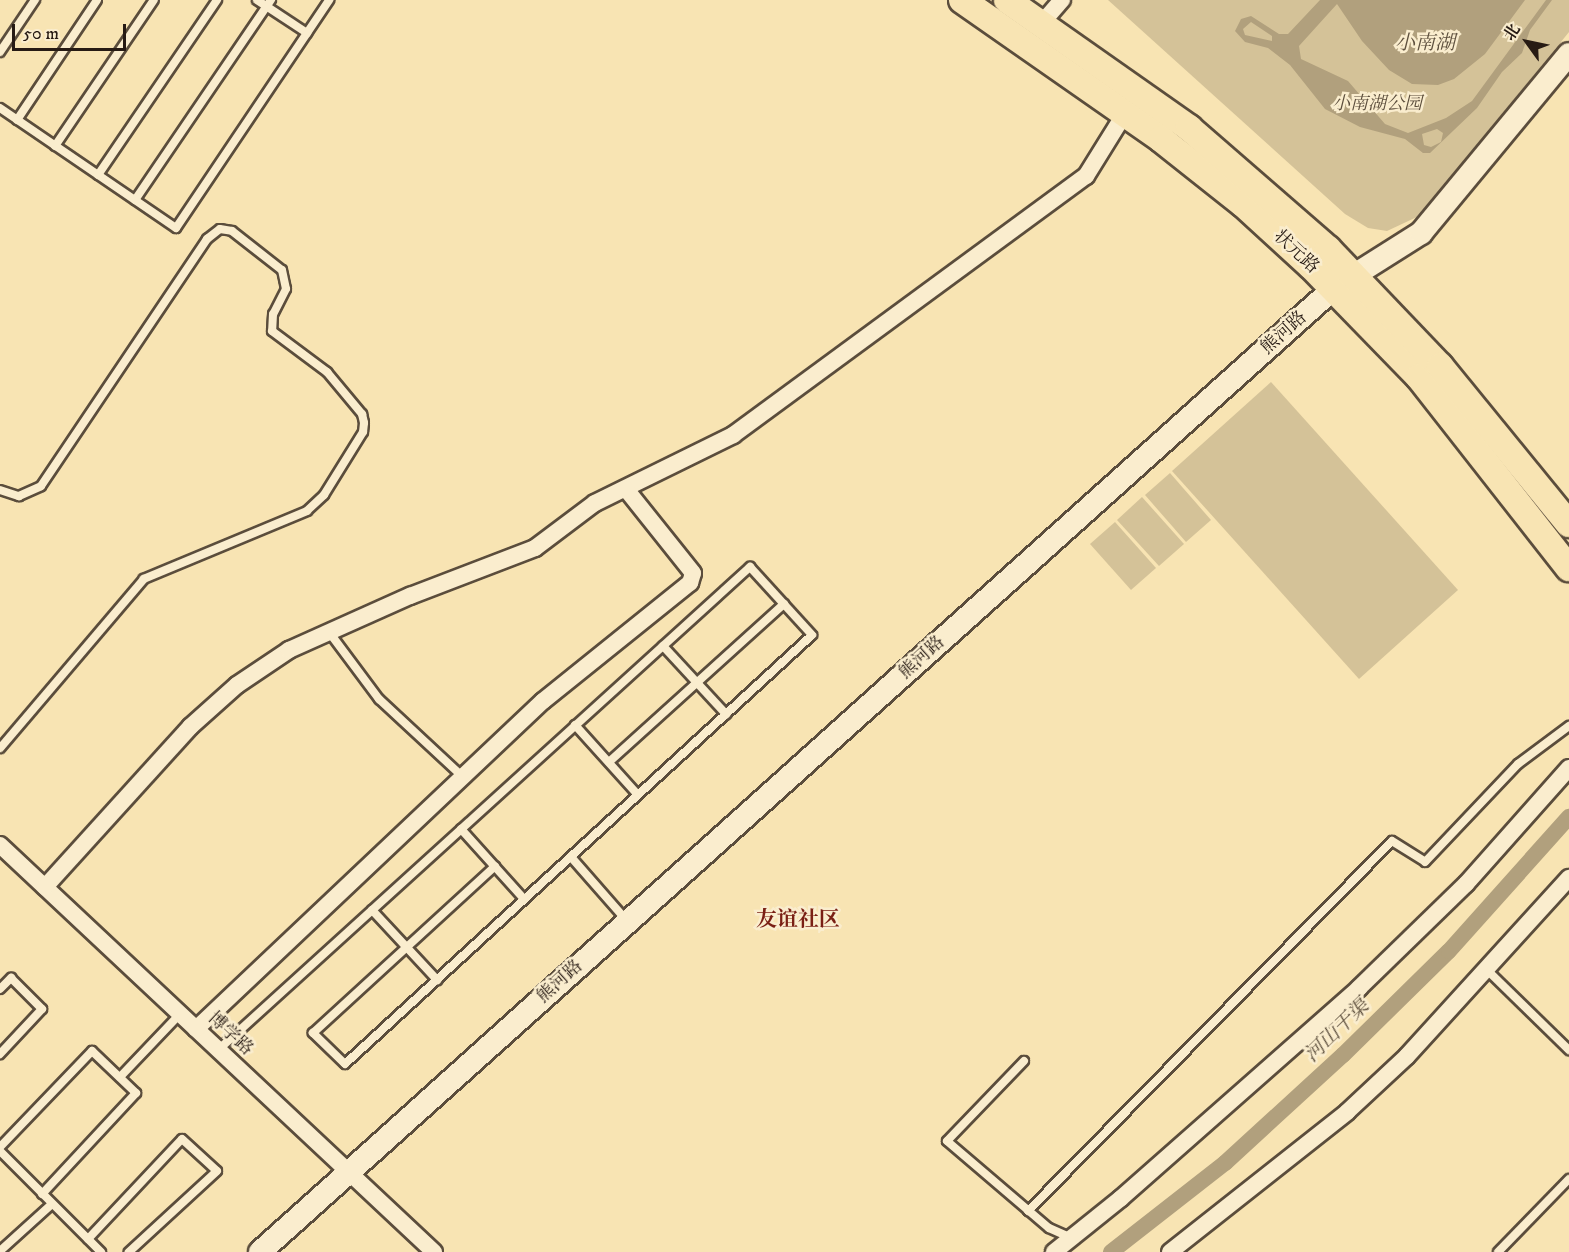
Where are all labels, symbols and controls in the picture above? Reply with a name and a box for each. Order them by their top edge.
scale bar [15,12,129,50]
north arrow [1497,12,1557,72]
text: 北 [1499,20,1525,44]
text: 50 m [23,23,59,45]
water label: 小南湖 [1395,31,1455,55]
park label: 小南湖公园 [1332,93,1422,115]
street label: 状元路 [1269,226,1323,278]
street label: 熊河路 [1257,307,1311,359]
street label: 熊河路 [895,632,949,684]
district label: 友谊社区 [756,907,840,933]
street label: 熊河路 [533,956,587,1008]
water label: 河山干渠 [1300,995,1374,1067]
street label: 博学路 [203,1008,257,1060]

